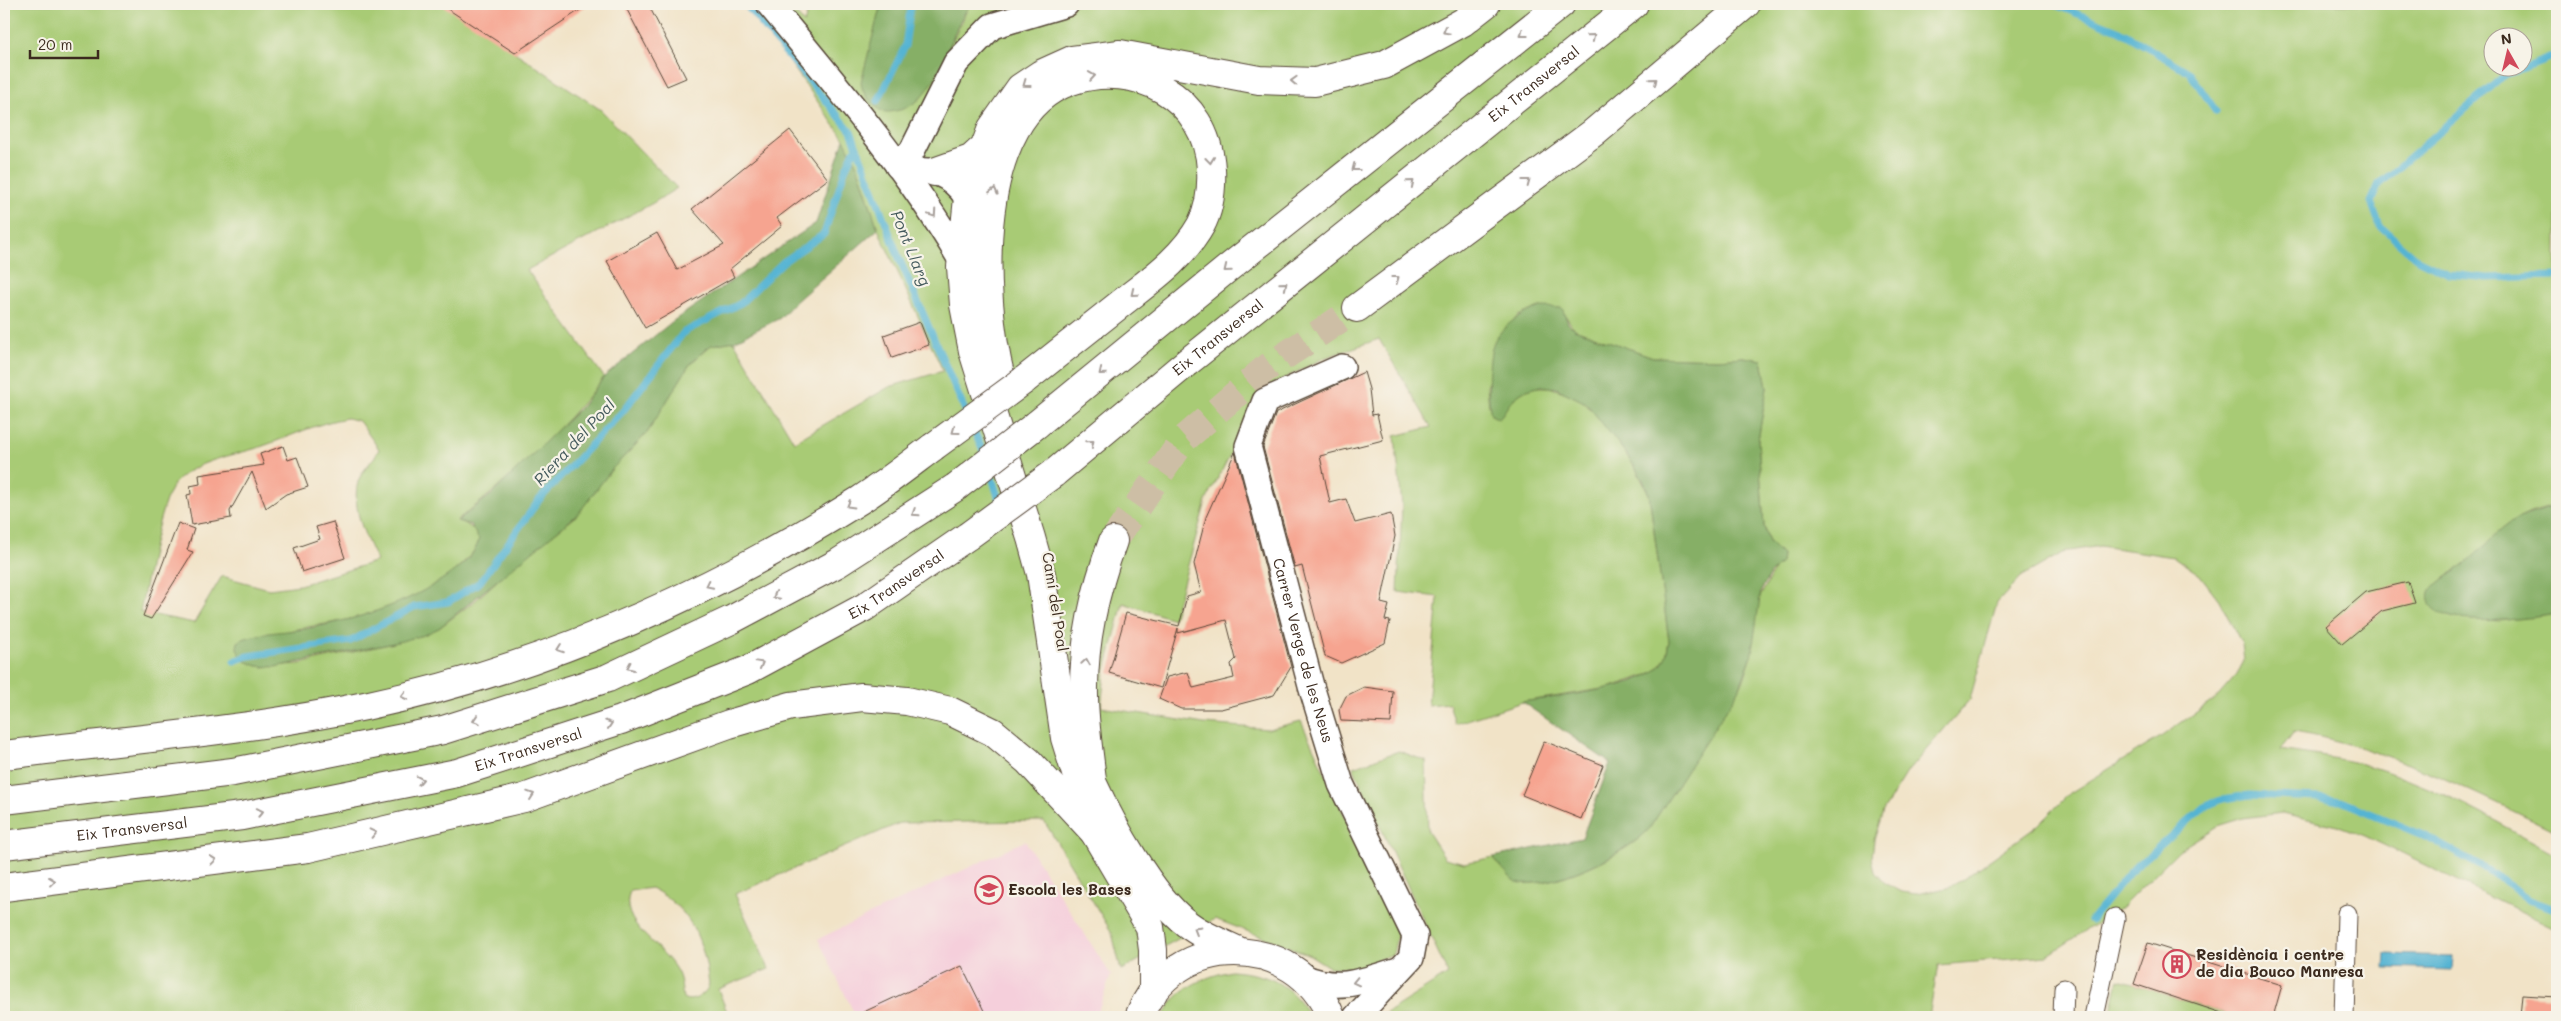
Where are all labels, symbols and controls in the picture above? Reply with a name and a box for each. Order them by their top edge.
one-way arrow [1442,25,1451,35]
scale bar [30,28,98,60]
north arrow [2484,28,2534,78]
text: N [2500,28,2513,49]
one-way arrow [1520,29,1529,37]
text: 20 m [38,34,72,54]
one-way arrow [1587,34,1596,43]
street label: Eix Transversal [1483,41,1583,126]
one-way arrow [1089,71,1097,82]
one-way arrow [1290,76,1298,87]
one-way arrow [1022,78,1032,87]
one-way arrow [1648,79,1657,87]
one-way arrow [1204,157,1215,165]
one-way arrow [1351,162,1360,171]
one-way arrow [1521,179,1531,188]
one-way arrow [1405,180,1414,188]
one-way arrow [988,186,999,195]
water label: Pont Llarg [887,207,936,289]
one-way arrow [927,208,936,218]
one-way arrow [1224,264,1233,273]
one-way arrow [1390,276,1400,285]
one-way arrow [1279,281,1288,290]
one-way arrow [1131,287,1140,295]
street label: Eix Transversal [1167,294,1267,380]
one-way arrow [1098,367,1107,376]
water label: Riera del Poal [528,394,619,489]
one-way arrow [951,425,961,434]
one-way arrow [1085,439,1094,448]
one-way arrow [847,499,856,509]
one-way arrow [911,507,921,516]
street label: Eix Transversal [844,545,948,623]
street label: Camí del Poal [1038,551,1074,653]
street label: Carrer Verge de les Neus [1269,556,1339,745]
one-way arrow [705,579,714,589]
one-way arrow [772,590,781,600]
one-way arrow [556,643,564,653]
one-way arrow [1080,657,1090,666]
one-way arrow [754,660,763,670]
one-way arrow [626,661,635,671]
one-way arrow [400,690,409,701]
one-way arrow [472,714,480,724]
one-way arrow [604,720,613,730]
street label: Eix Transversal [472,722,584,776]
one-way arrow [415,775,424,786]
one-way arrow [526,791,535,801]
one-way arrow [256,807,265,818]
street label: Eix Transversal [75,812,189,845]
one-way arrow [369,828,378,839]
one-way arrow [210,855,218,866]
school or university icon: Escola les Bases [974,875,1004,905]
one-way arrow [48,876,56,887]
place label: Escola les Bases [1008,879,1131,899]
one-way arrow [1194,927,1203,937]
place label: Residència i centre de dia Bouco Manresa [2196,944,2364,981]
building icon: Residència i centre de dia Bouco Manresa [2162,949,2192,979]
one-way arrow [1351,976,1360,987]

